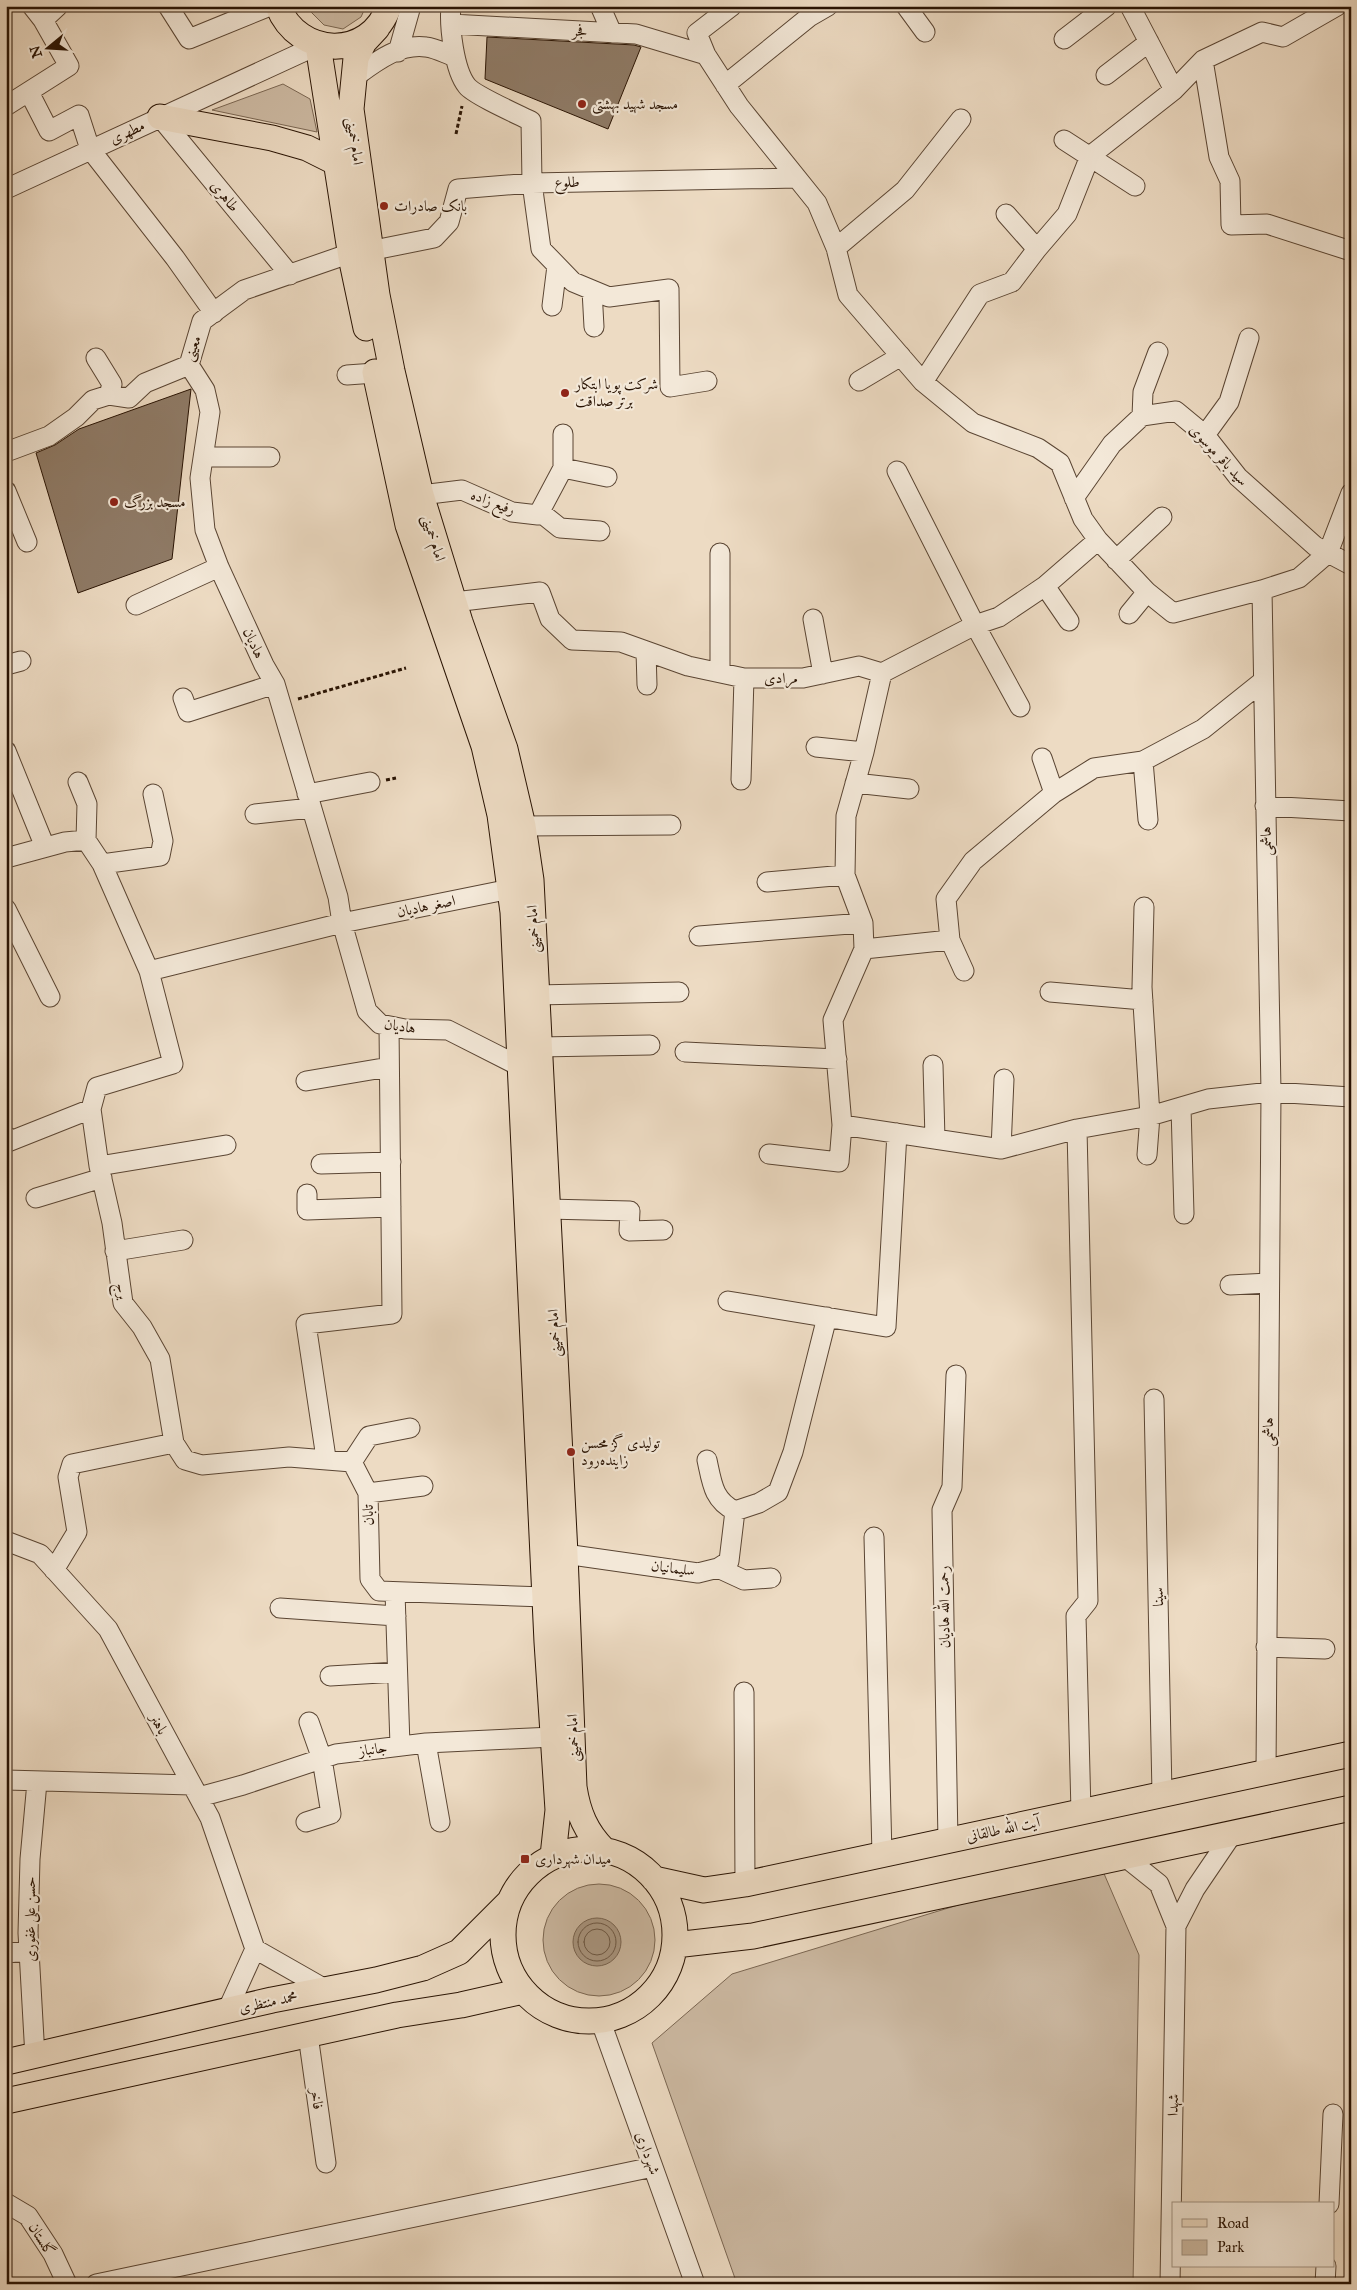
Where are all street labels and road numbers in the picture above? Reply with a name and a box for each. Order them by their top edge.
street label: فجر [570,22,588,41]
street label: مطهری [107,116,148,149]
street label: امام خمینی [339,116,367,167]
street label: طلوع [554,173,580,195]
street label: طاهری [206,177,243,216]
street label: معینی [179,333,207,364]
street label: سید باقر موسوی [1185,420,1252,490]
street label: رفیع زاده [466,485,518,523]
street label: امام خمینی [415,512,450,565]
street label: هادیان [239,625,269,661]
street label: مرادی [764,669,798,689]
street label: هاشمی [1257,826,1277,856]
street label: اصغر هادیان [395,891,457,922]
street label: امام خمینی [523,904,547,953]
street label: هادیان [383,1015,417,1037]
street label: برج [107,1281,133,1303]
street label: امام خمینی [544,1308,568,1357]
street label: هاشمی [1259,1417,1279,1447]
street label: تابان [359,1504,377,1526]
street label: سلیمانیان [650,1556,696,1580]
street label: رحمت الله هادیان [931,1565,954,1649]
street label: سینا [1149,1587,1167,1607]
street label: باهنر [145,1709,172,1738]
street label: امام خمینی [563,1714,587,1762]
street label: جانباز [356,1738,388,1760]
street label: آیت الله طالقانی [964,1809,1043,1847]
street label: حسن علی غفوری [21,1876,41,1962]
street label: محمد منتظری [237,1987,299,2018]
street label: فاخر [306,2085,327,2111]
street label: شهدا [1164,2094,1183,2116]
street label: شهرداری [631,2129,664,2177]
street label: گلستان [25,2219,59,2259]

